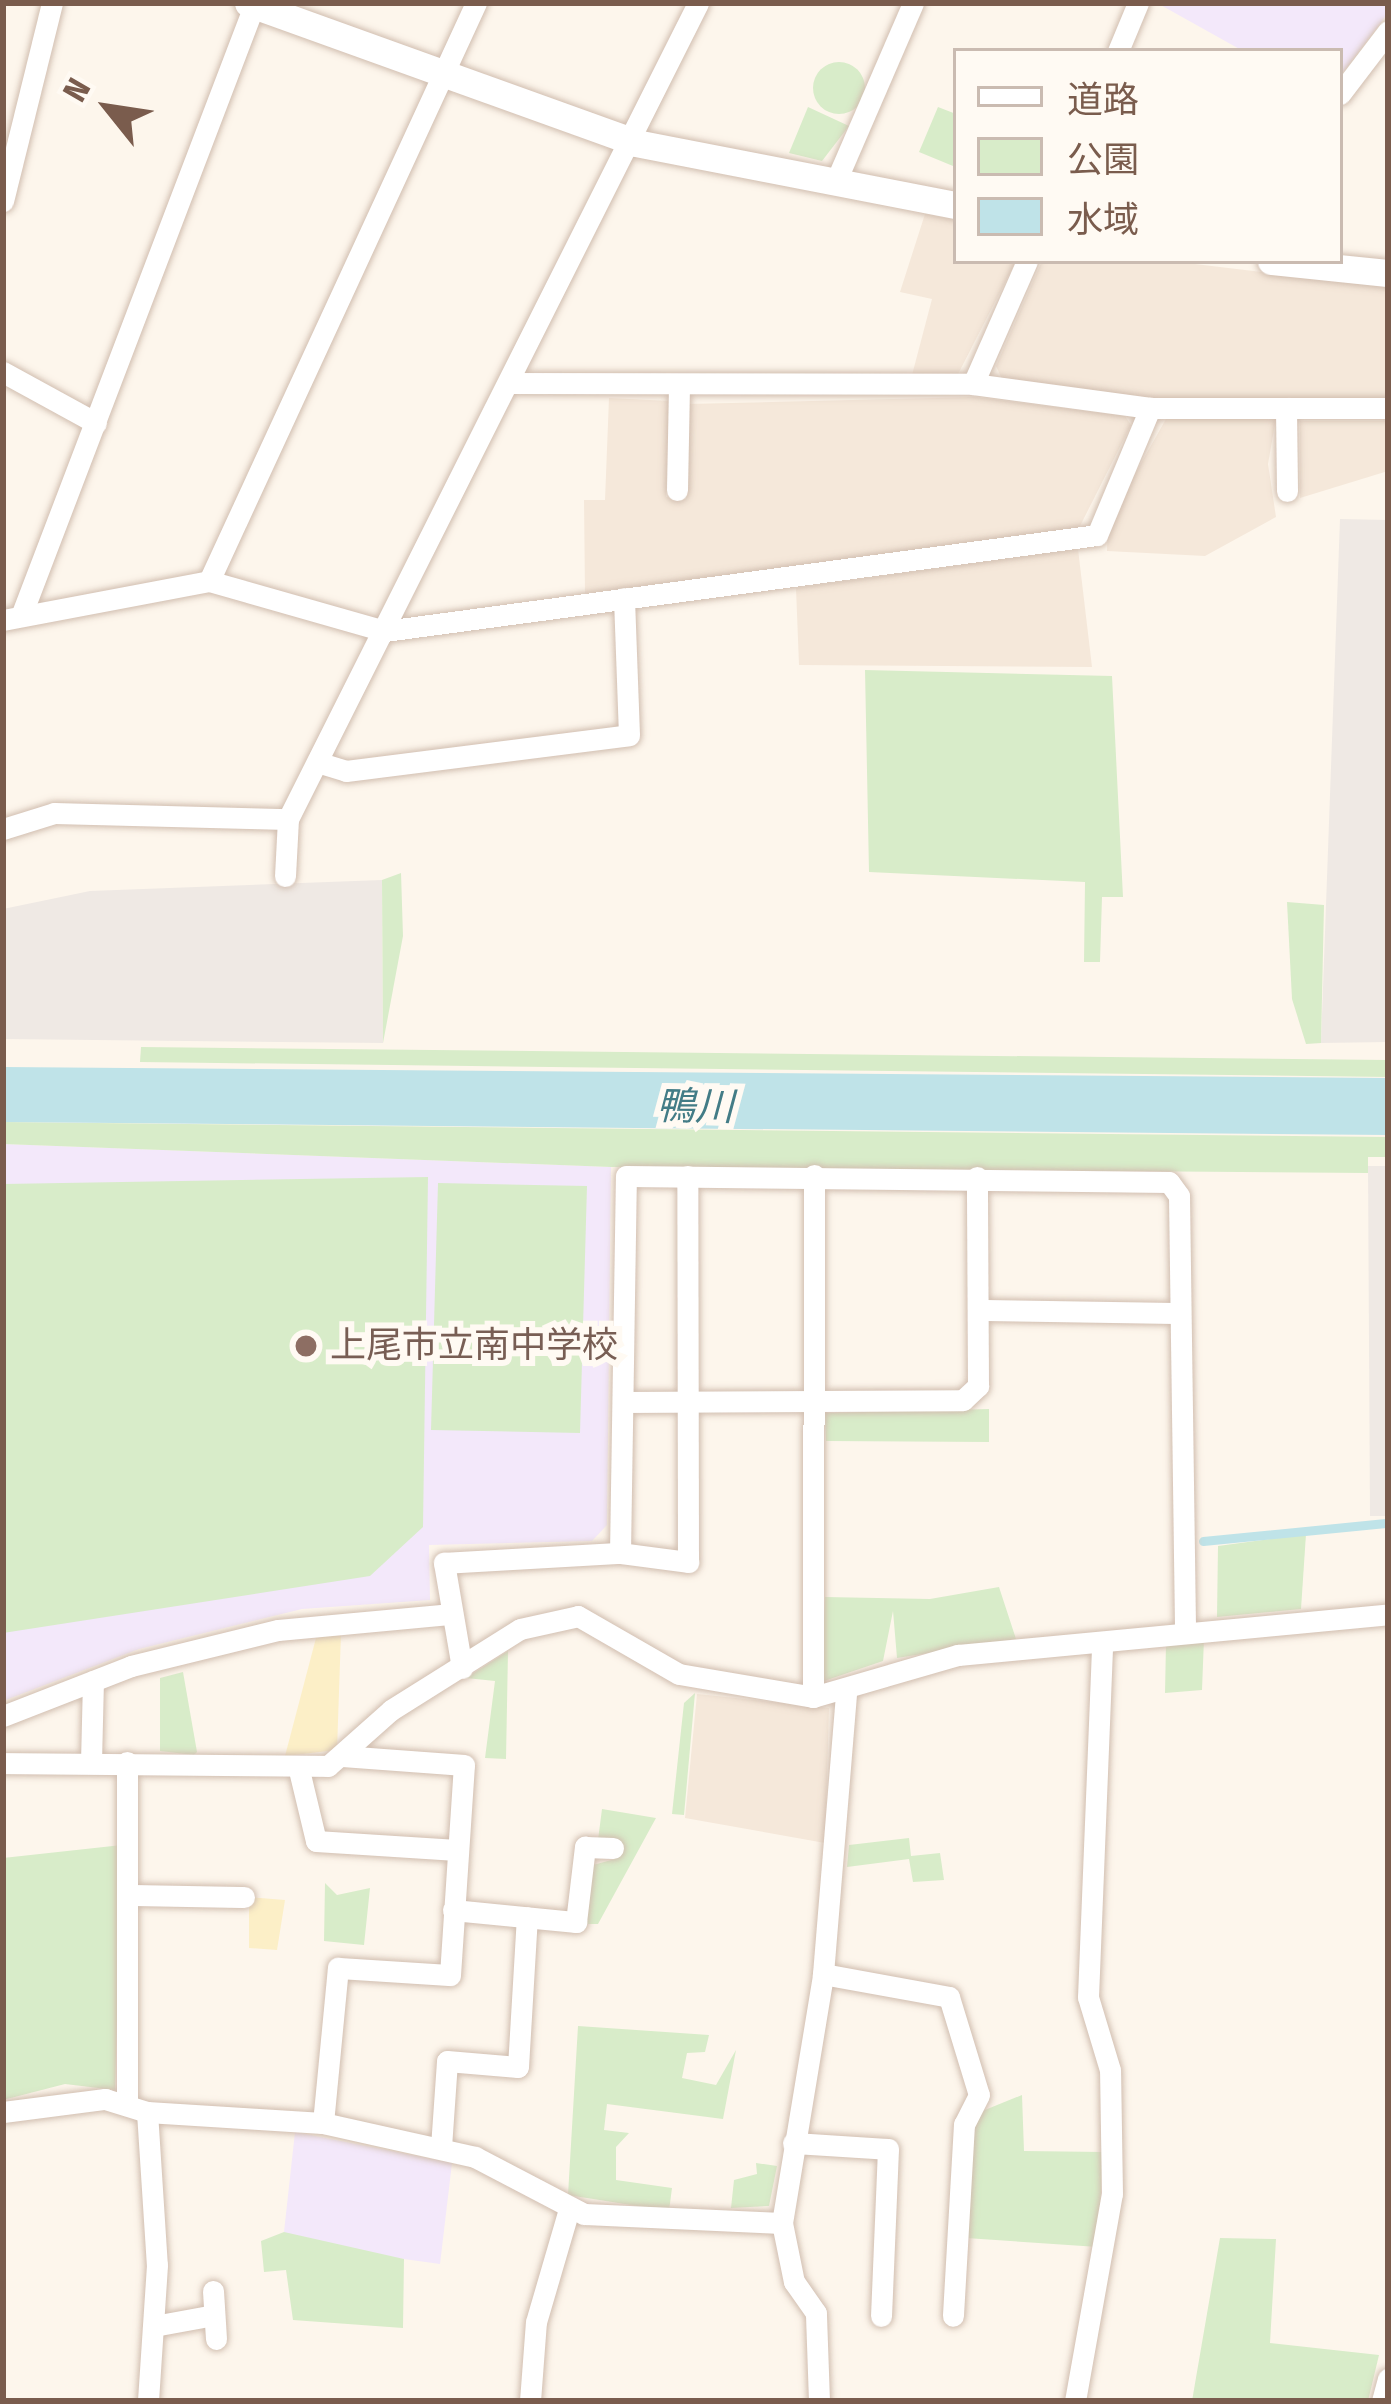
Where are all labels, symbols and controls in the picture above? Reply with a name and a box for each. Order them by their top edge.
north arrow [48,48,168,168]
legend [953,48,1343,264]
text: N [55,71,99,109]
text: 道路 [1067,78,1139,122]
text: 公園 [1067,138,1139,182]
text: 水域 [1067,198,1139,242]
water label: 鴨川 [656,1083,734,1131]
place label: 上尾市立南中学校 [330,1324,618,1368]
marker: 上尾市立南中学校 [293,1333,319,1359]

